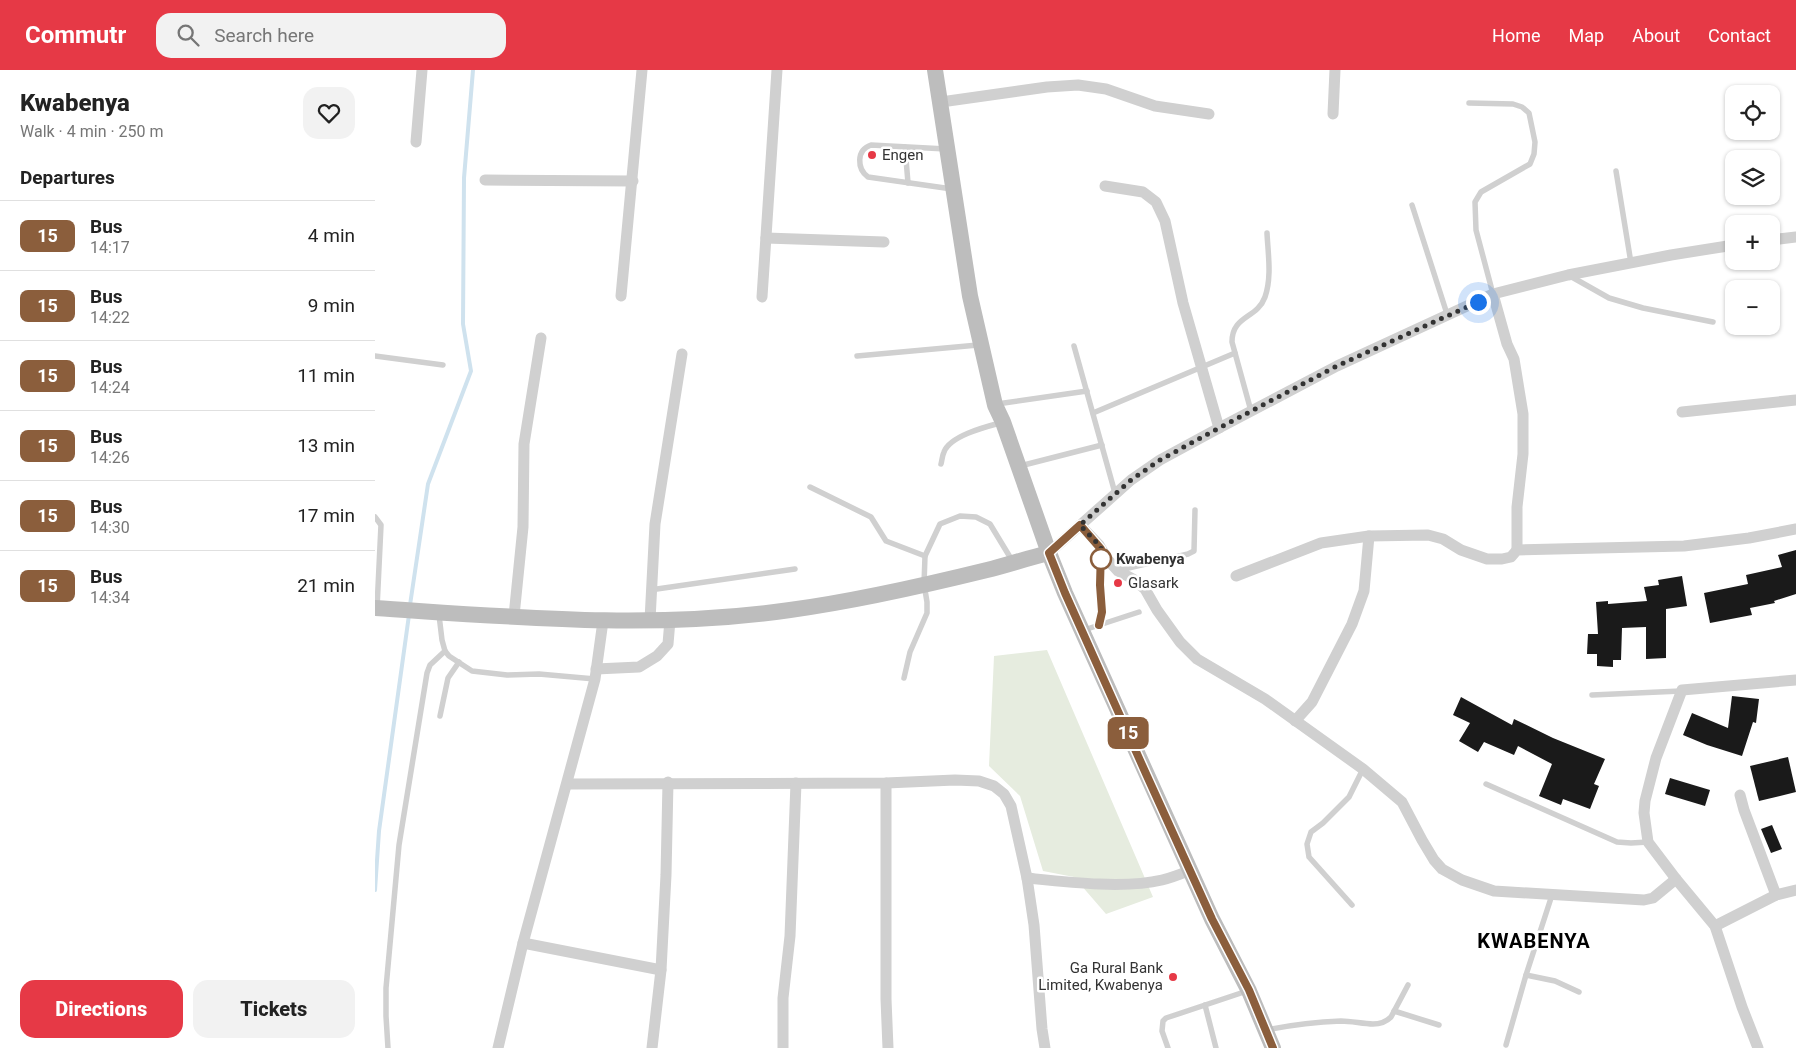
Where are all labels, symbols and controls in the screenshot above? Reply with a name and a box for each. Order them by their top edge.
search box [156,13,506,58]
text: Commutr [25,21,126,49]
icon: search [174,21,202,49]
text: Search here [214,24,314,47]
text: Home [1492,25,1541,46]
text: Map [1569,25,1604,46]
text: About [1632,25,1680,46]
text: Contact [1708,25,1771,46]
map controls [1725,85,1780,335]
button: locate [1725,85,1780,140]
button: heart [303,87,355,139]
text: Kwabenya [20,89,130,117]
text: Walk · 4 min · 250 m [20,122,164,141]
place label: Engen [882,146,923,164]
marker: Engen [866,149,878,161]
button: layers [1725,150,1780,205]
text: Departures [20,166,115,189]
text: Bus [90,215,123,238]
button: + [1725,215,1780,270]
text: 4 min [308,224,355,247]
text: 15 [37,225,58,246]
text: 14:17 [90,238,130,257]
button: − [1725,280,1780,335]
text: Bus [90,285,123,308]
your location [1466,290,1491,315]
text: 9 min [308,294,355,317]
text: 15 [37,295,58,316]
text: 14:22 [90,308,130,327]
text: Bus [90,355,123,378]
text: 11 min [297,364,355,387]
text: 15 [37,365,58,386]
text: 14:24 [90,378,130,397]
text: Bus [90,425,123,448]
text: 13 min [297,434,355,457]
text: 15 [37,435,58,456]
text: 14:26 [90,448,130,467]
text: Bus [90,495,123,518]
text: 17 min [297,504,355,527]
text: 15 [37,505,58,526]
text: 14:30 [90,518,130,537]
marker: Kwabenya [1090,548,1112,570]
place label: Kwabenya [1116,550,1185,568]
text: Bus [90,565,123,588]
text: 21 min [297,574,355,597]
place label: Glasark [1128,574,1179,592]
text: 15 [37,575,58,596]
marker: Glasark [1112,577,1124,589]
text: 14:34 [90,588,130,607]
line badge: 15 [1105,717,1151,749]
text: 15 [1118,722,1138,743]
district label: KWABENYA [1477,929,1591,953]
place label: Ga Rural Bank Limited, Kwabenya [1038,959,1163,994]
marker: Ga Rural Bank Limited, Kwabenya [1167,971,1179,983]
button: Directions [20,980,183,1038]
button: Tickets [193,980,355,1038]

